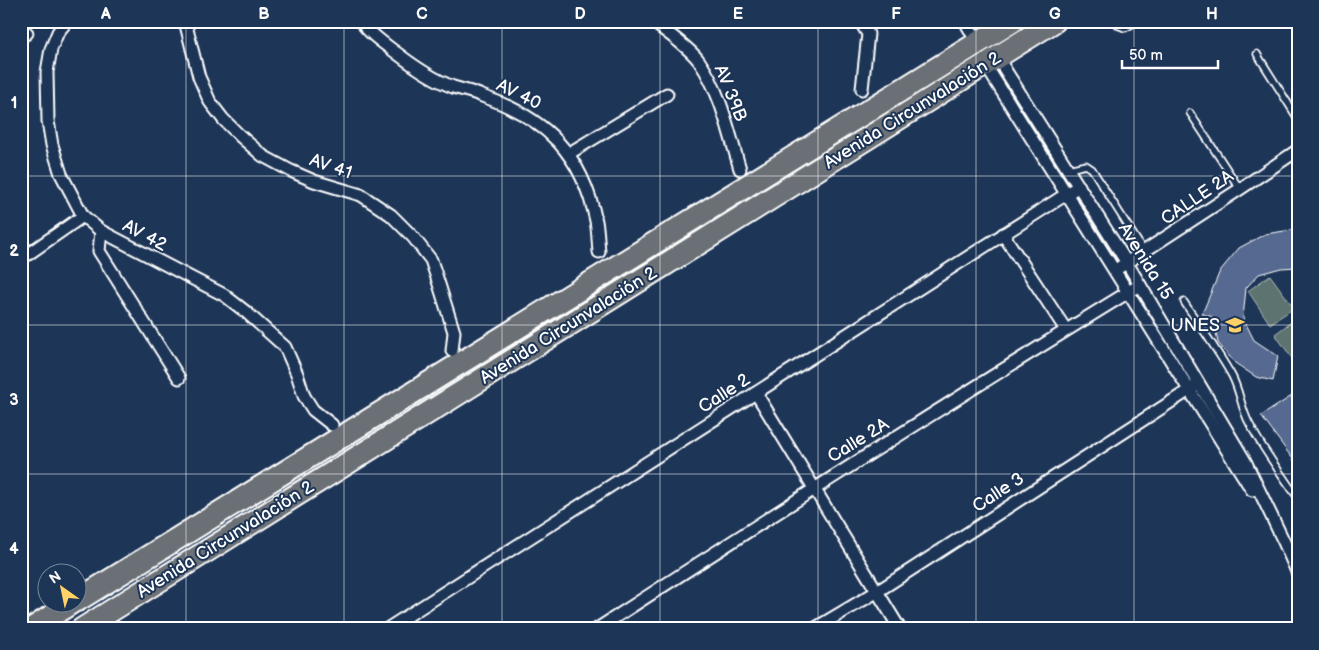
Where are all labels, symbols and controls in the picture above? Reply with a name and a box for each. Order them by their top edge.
text: A [100,5,111,24]
text: B [258,5,270,24]
text: C [416,5,428,24]
text: D [574,5,586,24]
text: E [733,5,743,24]
text: F [891,5,901,24]
text: G [1049,5,1061,24]
text: H [1206,5,1218,24]
scale bar [1122,38,1218,70]
text: 50 m [1129,46,1163,65]
street label: Avenida Circunvalación 2 [820,47,1005,174]
street label: AV 39B [710,62,751,125]
street label: AV 40 [493,75,545,114]
text: 1 [11,94,17,113]
street label: AV 41 [307,149,355,183]
street label: CALLE 2A [1157,166,1237,229]
street label: AV 42 [119,215,171,256]
street label: Avenida 15 [1114,219,1177,304]
text: 2 [9,242,19,261]
street label: Avenida Circunvalación 2 [476,262,661,389]
school or university icon: UNES [1224,314,1246,336]
place label: UNES [1171,315,1220,336]
street label: Calle 2 [695,369,754,418]
text: 3 [9,391,19,410]
street label: Calle 2A [824,413,893,467]
street label: Calle 3 [968,468,1028,517]
street label: Avenida Circunvalación 2 [133,476,318,603]
text: 4 [9,540,19,559]
north arrow [38,562,88,612]
text: N [46,568,64,588]

